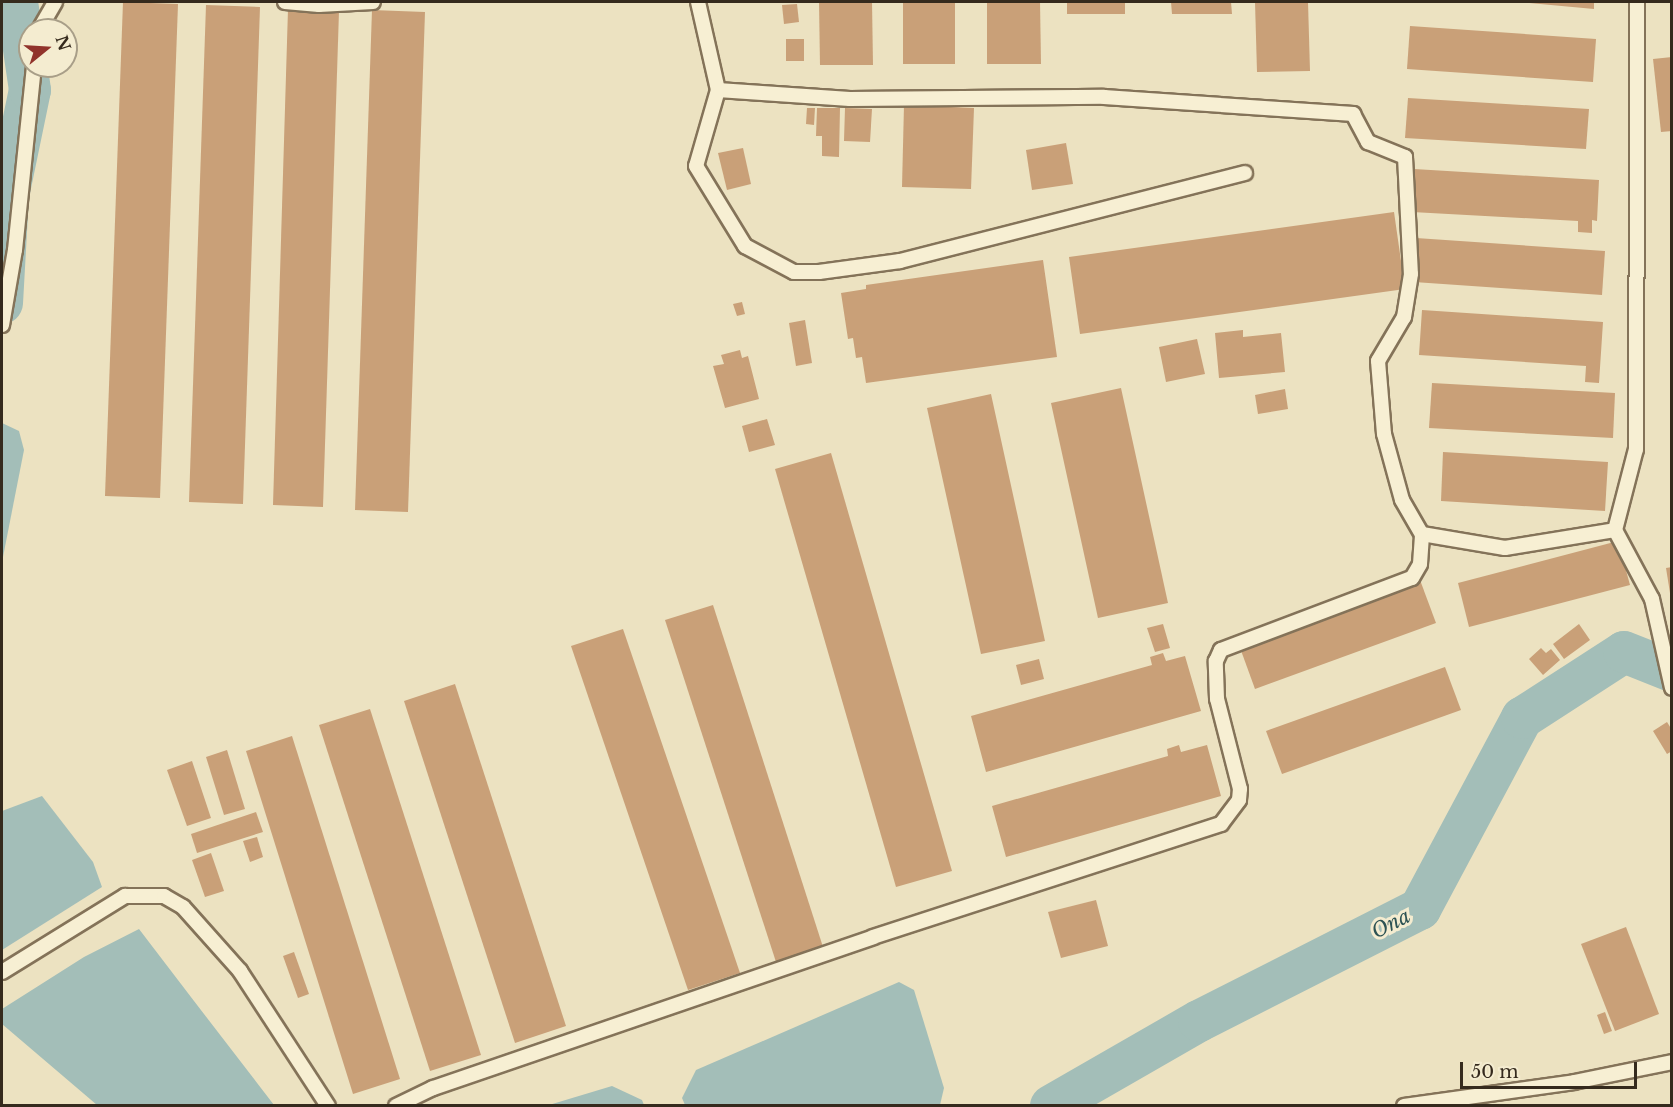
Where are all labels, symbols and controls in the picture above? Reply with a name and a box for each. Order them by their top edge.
north arrow [18,18,78,78]
text: N [51,33,75,53]
water label: Ona [1368,904,1414,944]
scale bar [1463,1050,1640,1088]
text: 50 m [1471,1061,1519,1083]

